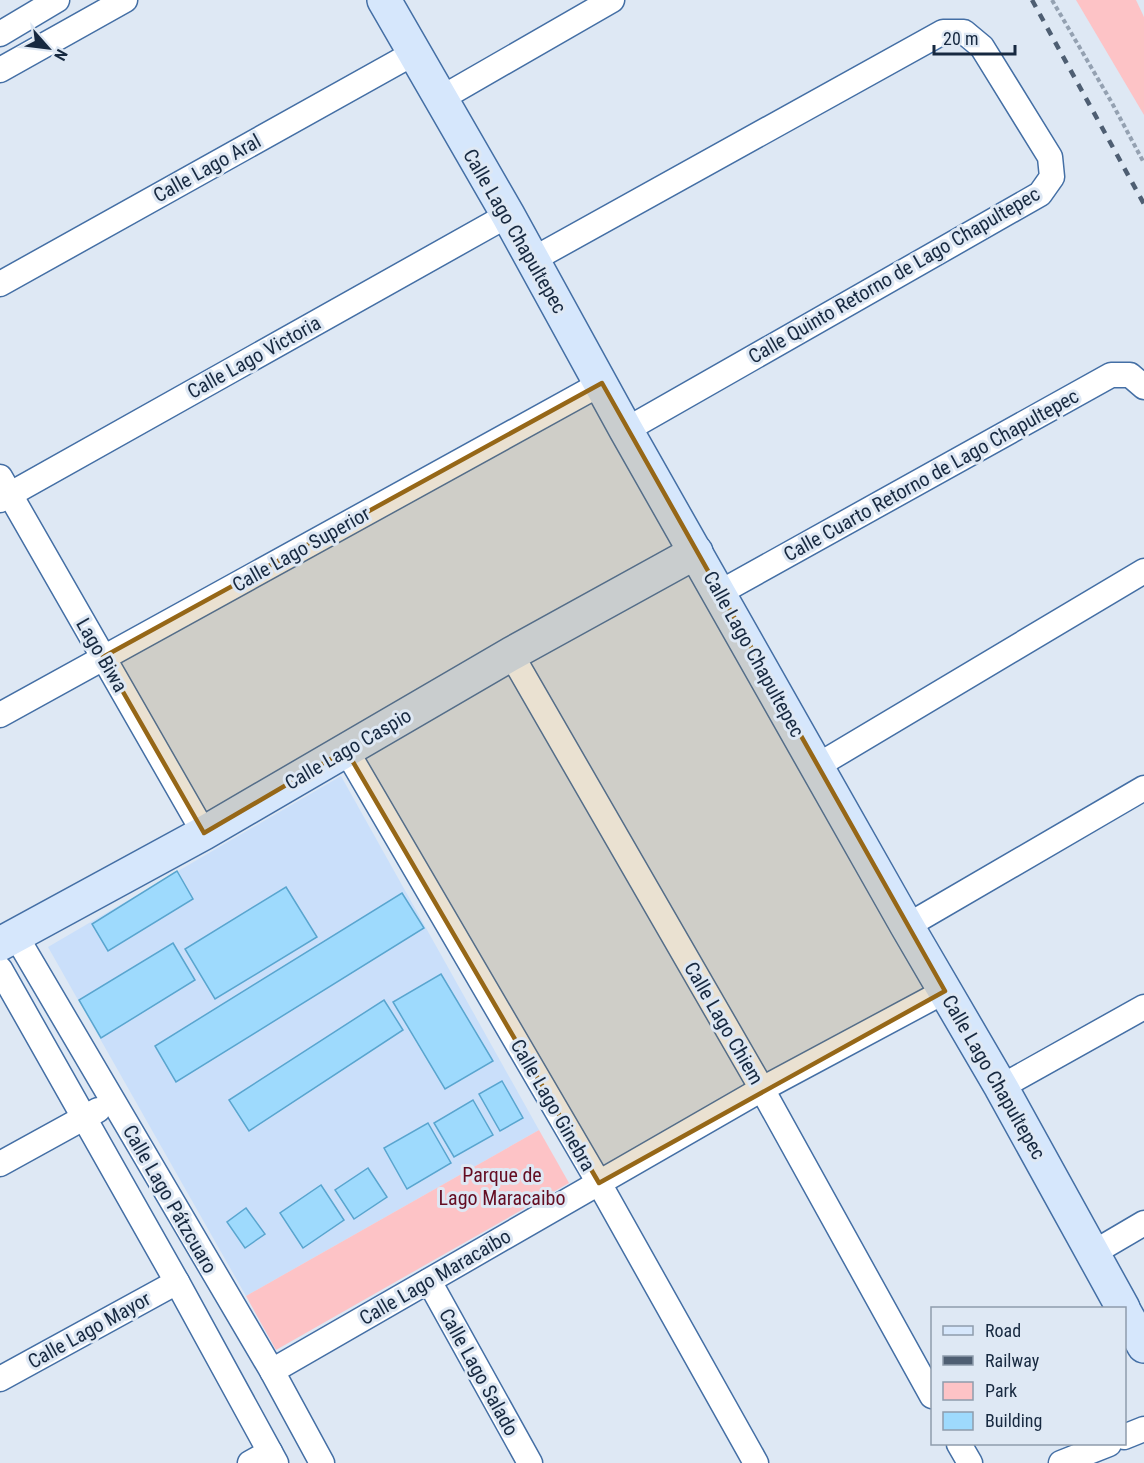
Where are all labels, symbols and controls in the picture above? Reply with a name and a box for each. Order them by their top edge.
north arrow [18,18,78,78]
scale bar [934,18,1015,56]
text: 20 m [943,28,978,49]
text: N [50,46,71,64]
street label: Calle Lago Aral [149,129,265,207]
street label: Calle Lago Chapultepec [458,144,572,318]
street label: Calle Quinto Retorno de Lago Chapultepec [744,181,1044,369]
street label: Calle Lago Victoria [183,310,325,404]
street label: Calle Cuarto Retorno de Lago Chapultepec [779,384,1083,566]
street label: Calle Lago Superior [228,501,374,597]
street label: Calle Lago Chapultepec [698,567,810,741]
street label: Lago Biwa [71,614,133,696]
street label: Calle Lago Caspio [280,703,416,795]
street label: Calle Lago Chiem [679,957,769,1089]
street label: Calle Lago Chapultepec [937,990,1051,1164]
street label: Calle Lago Ginebra [506,1035,600,1175]
street label: Calle Lago Pátzcuaro [118,1121,222,1277]
park label: Parque de Lago Maracaibo [439,1163,565,1210]
street label: Calle Lago Maracaibo [355,1224,515,1330]
street label: Calle Lago Mayor [23,1286,155,1374]
street label: Calle Lago Salado [434,1304,524,1440]
legend [931,1307,1126,1445]
text: Road [985,1320,1021,1341]
text: Railway [985,1350,1040,1371]
text: Park [985,1380,1017,1401]
text: Building [985,1410,1042,1431]

